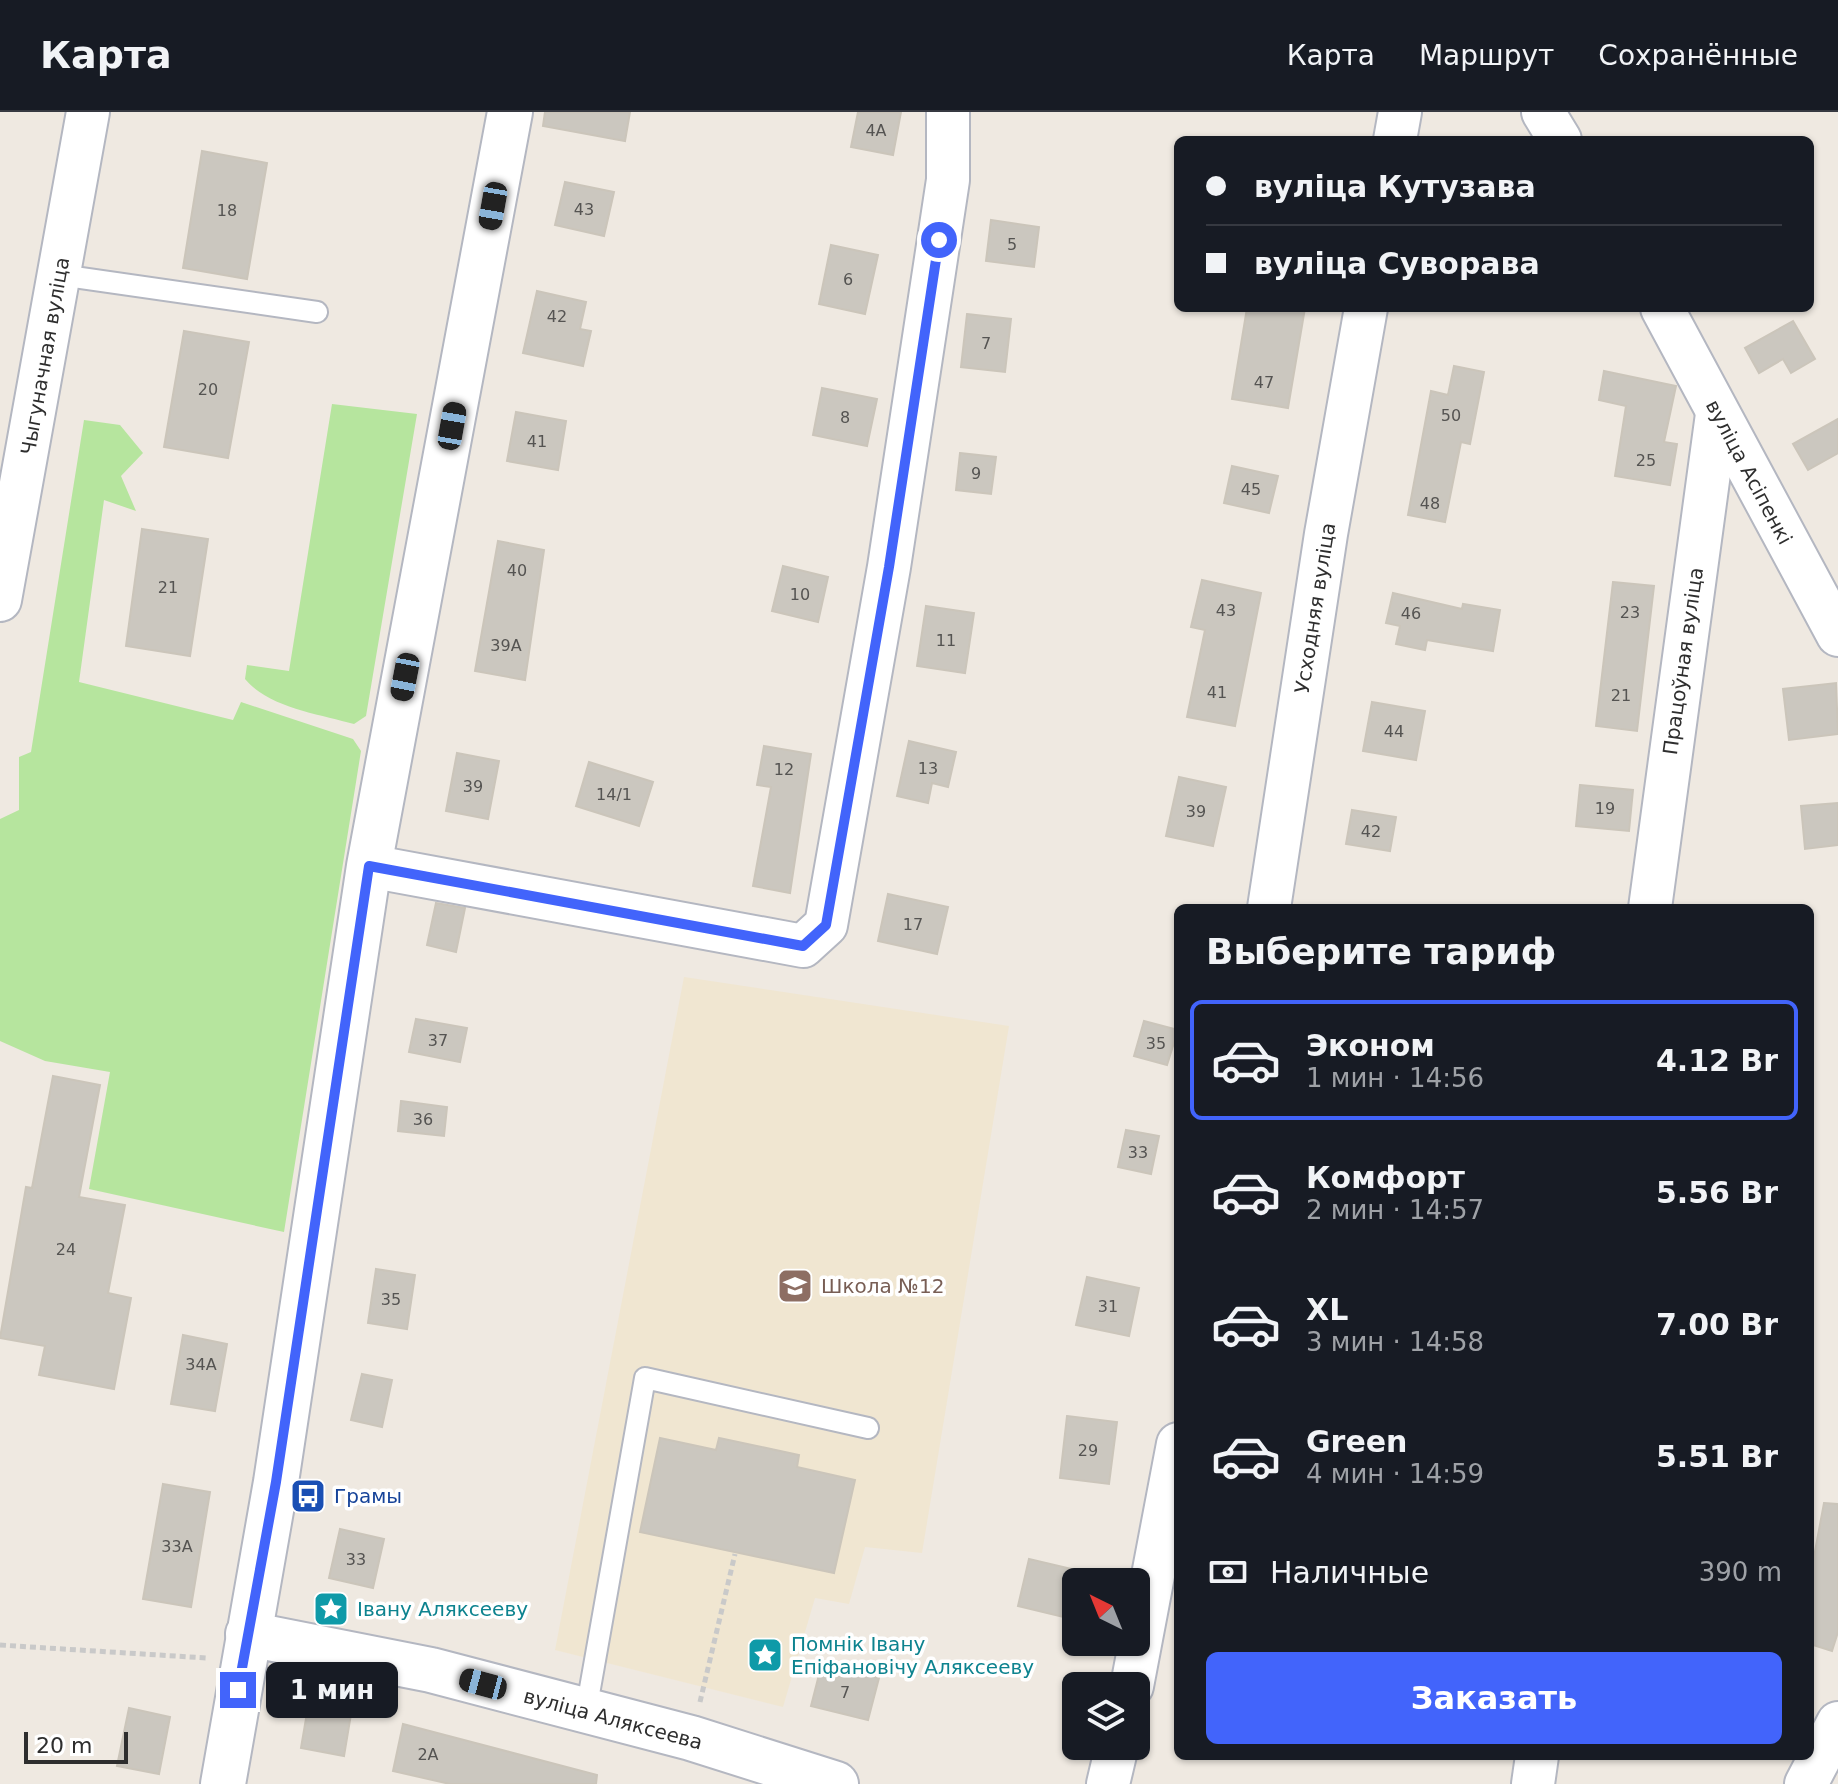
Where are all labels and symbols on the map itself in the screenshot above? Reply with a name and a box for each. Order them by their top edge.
house number: 4А [865,121,887,140]
car [477,180,509,232]
house number: 43 [574,200,594,219]
house number: 18 [217,201,237,220]
route start [921,222,957,258]
house number: 5 [1007,235,1017,254]
street label: Чыгуначная вуліца [16,255,74,457]
house number: 6 [843,270,853,289]
house number: 42 [547,307,567,326]
house number: 7 [981,334,991,353]
house number: 47 [1254,373,1274,392]
house number: 20 [198,380,218,399]
street label: вуліца Асіпенкі [1701,395,1797,549]
car [436,400,468,452]
house number: 50 [1441,406,1461,425]
house number: 8 [840,408,850,427]
house number: 41 [527,432,547,451]
house number: 25 [1636,451,1656,470]
house number: 9 [971,464,981,483]
house number: 45 [1241,480,1261,499]
house number: 48 [1420,494,1440,513]
street label: Усходняя вуліца [1290,521,1340,695]
house number: 40 [507,561,527,580]
street label: Працоўная вуліца [1658,566,1708,756]
house number: 21 [158,578,178,597]
house number: 10 [790,585,810,604]
house number: 43 [1216,601,1236,620]
house number: 23 [1620,603,1640,622]
house number: 46 [1401,604,1421,623]
house number: 11 [936,631,956,650]
house number: 39А [490,636,522,655]
car [389,651,421,703]
house number: 41 [1207,683,1227,702]
house number: 21 [1611,686,1631,705]
house number: 44 [1384,722,1404,741]
house number: 13 [918,759,938,778]
house number: 12 [774,760,794,779]
house number: 39 [463,777,483,796]
house number: 14/1 [596,785,632,804]
house number: 19 [1595,799,1615,818]
house number: 39 [1186,802,1206,821]
house number: 42 [1361,822,1381,841]
house number: 17 [903,915,923,934]
house number: 37 [428,1031,448,1050]
house number: 35 [1146,1034,1166,1053]
house number: 36 [413,1110,433,1129]
house number: 33 [1128,1143,1148,1162]
house number: 24 [56,1240,76,1259]
school or university icon: Школа №12 [776,1267,814,1305]
place label: Школа №12 [821,1274,944,1298]
house number: 35 [381,1290,401,1309]
house number: 31 [1098,1297,1118,1316]
house number: 34А [185,1355,217,1374]
house number: 29 [1078,1441,1098,1460]
bus stop icon: Грамы [289,1477,327,1515]
place label: Грамы [334,1484,402,1508]
house number: 33А [161,1537,193,1556]
house number: 33 [346,1550,366,1569]
north arrow [1062,1568,1150,1656]
place icon: Івану Аляксееву [312,1590,350,1628]
place label: Івану Аляксееву [357,1597,528,1621]
place label: Помнік Івану Епіфановічу Аляксееву [791,1632,1034,1679]
place icon: Помнік Івану Епіфановічу Аляксееву [746,1636,784,1674]
callout: 1 мин [266,1662,398,1718]
car [457,1666,509,1702]
route end [220,1672,256,1708]
house number: 7 [840,1683,850,1702]
street label: вуліца Аляксеева [521,1684,705,1754]
scale bar [24,1728,128,1764]
house number: 2А [417,1745,439,1764]

